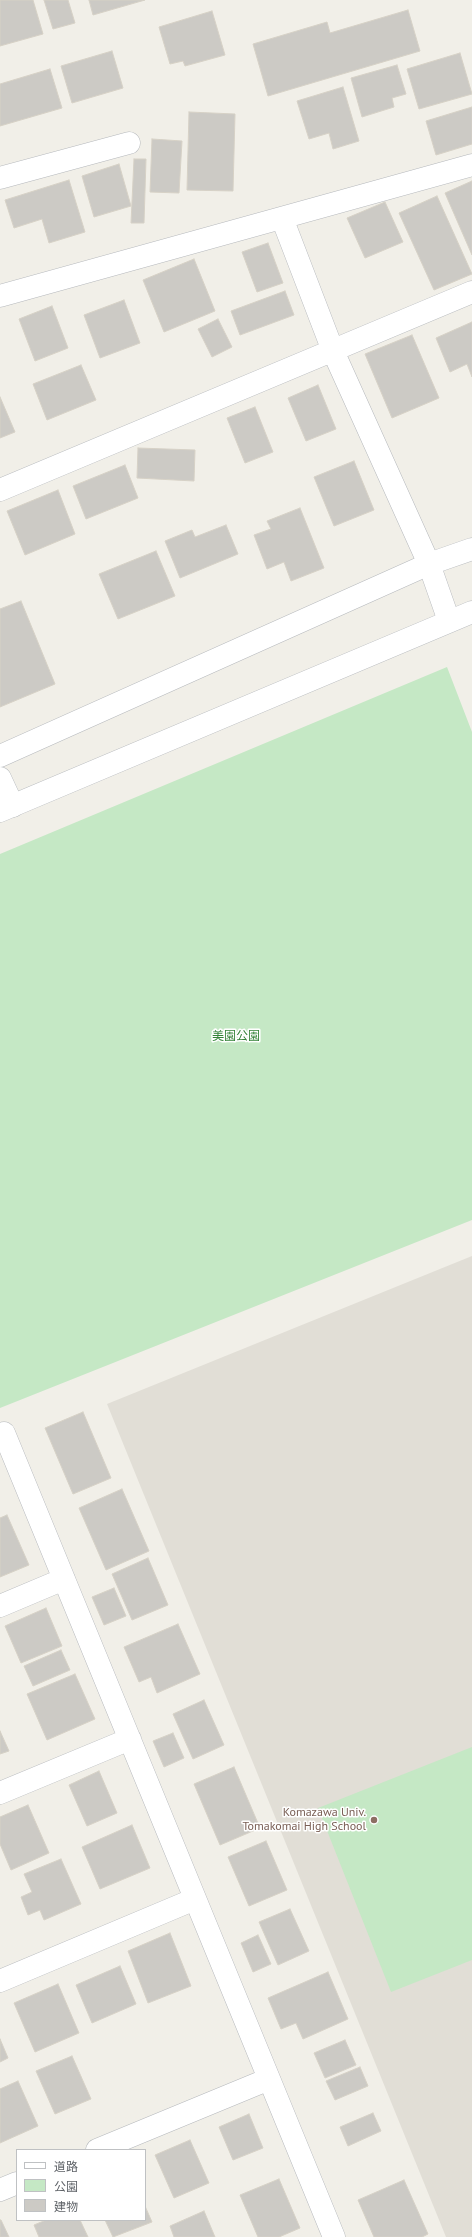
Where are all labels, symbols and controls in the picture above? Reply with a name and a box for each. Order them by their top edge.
park label: 美園公園 [212,1030,260,1044]
place label: Komazawa Univ. Tomakomai High School [242,1806,366,1834]
marker: Komazawa Univ. Tomakomai High School [369,1815,379,1825]
legend [16,2149,146,2221]
text: 道路 [54,2159,78,2174]
text: 公園 [54,2179,78,2194]
text: 建物 [54,2199,78,2214]

